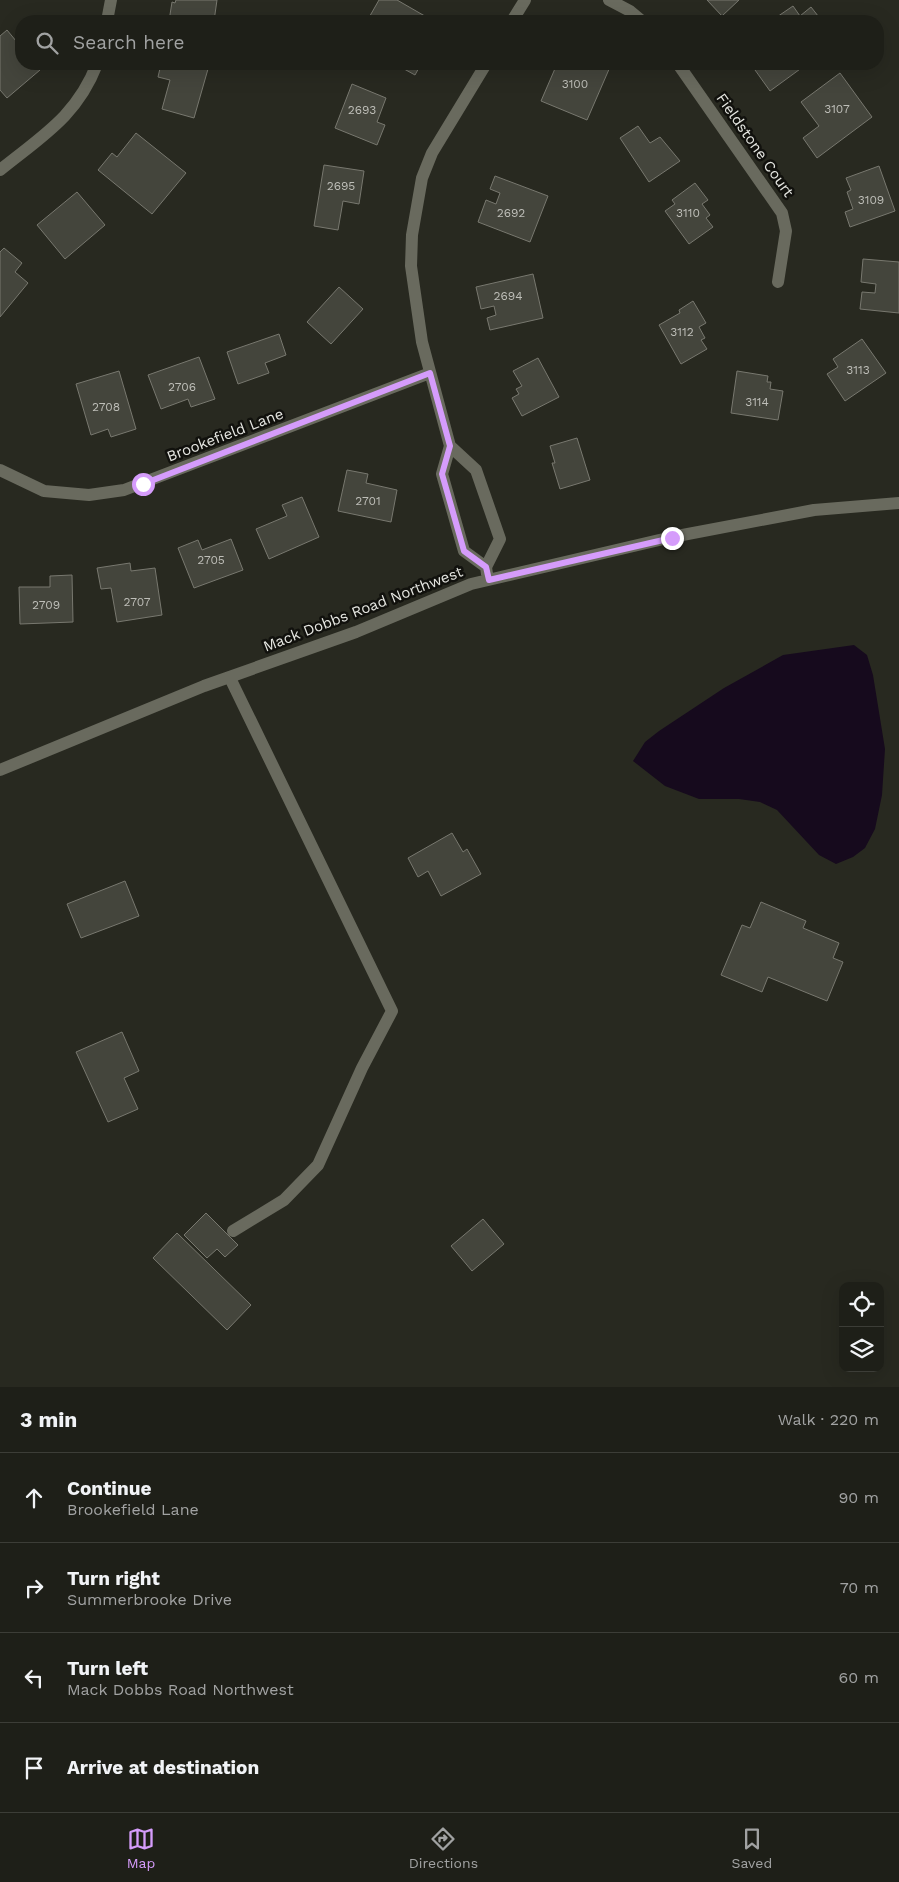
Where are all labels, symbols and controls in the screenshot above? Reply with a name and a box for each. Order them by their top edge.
search box [15,15,884,70]
icon: search [33,29,61,57]
text: Search here [73,31,184,54]
house number: 3100 [562,77,588,91]
street label: Fieldstone Court [712,90,798,201]
house number: 3107 [824,102,850,116]
house number: 2693 [348,103,376,117]
house number: 2695 [327,179,355,193]
house number: 3109 [858,193,884,207]
house number: 2692 [497,206,525,220]
house number: 3110 [676,206,700,220]
house number: 2694 [493,289,523,303]
house number: 3112 [670,325,694,339]
house number: 3113 [846,363,870,377]
house number: 2706 [168,380,196,394]
house number: 3114 [745,395,769,409]
house number: 2708 [92,400,120,414]
street label: Brookefield Lane [164,404,286,466]
route start [132,473,155,496]
house number: 2701 [355,494,381,508]
route end [661,527,684,550]
house number: 2705 [197,553,225,567]
street label: Mack Dobbs Road Northwest [261,562,466,655]
house number: 2707 [123,595,151,609]
house number: 2709 [32,598,60,612]
map controls [839,1282,884,1372]
button: locate [839,1282,884,1327]
button: layers [839,1327,884,1372]
text: 3 min [20,1407,77,1432]
text: Walk · 220 m [778,1410,879,1429]
text: Continue [67,1477,151,1500]
icon: ahead [20,1484,48,1512]
text: 90 m [838,1488,879,1507]
text: Brookefield Lane [67,1500,199,1519]
text: Turn right [67,1567,160,1590]
icon: right [20,1574,48,1602]
text: 70 m [840,1578,879,1597]
text: Summerbrooke Drive [67,1590,232,1609]
text: Turn left [67,1657,148,1680]
icon: left [20,1664,48,1692]
text: 60 m [839,1668,879,1687]
text: Mack Dobbs Road Northwest [67,1680,294,1699]
icon: arrive [20,1754,48,1782]
text: Arrive at destination [67,1756,259,1779]
tab: Map [127,1825,155,1871]
tab: Directions [409,1825,478,1871]
tab: Saved [732,1825,772,1871]

